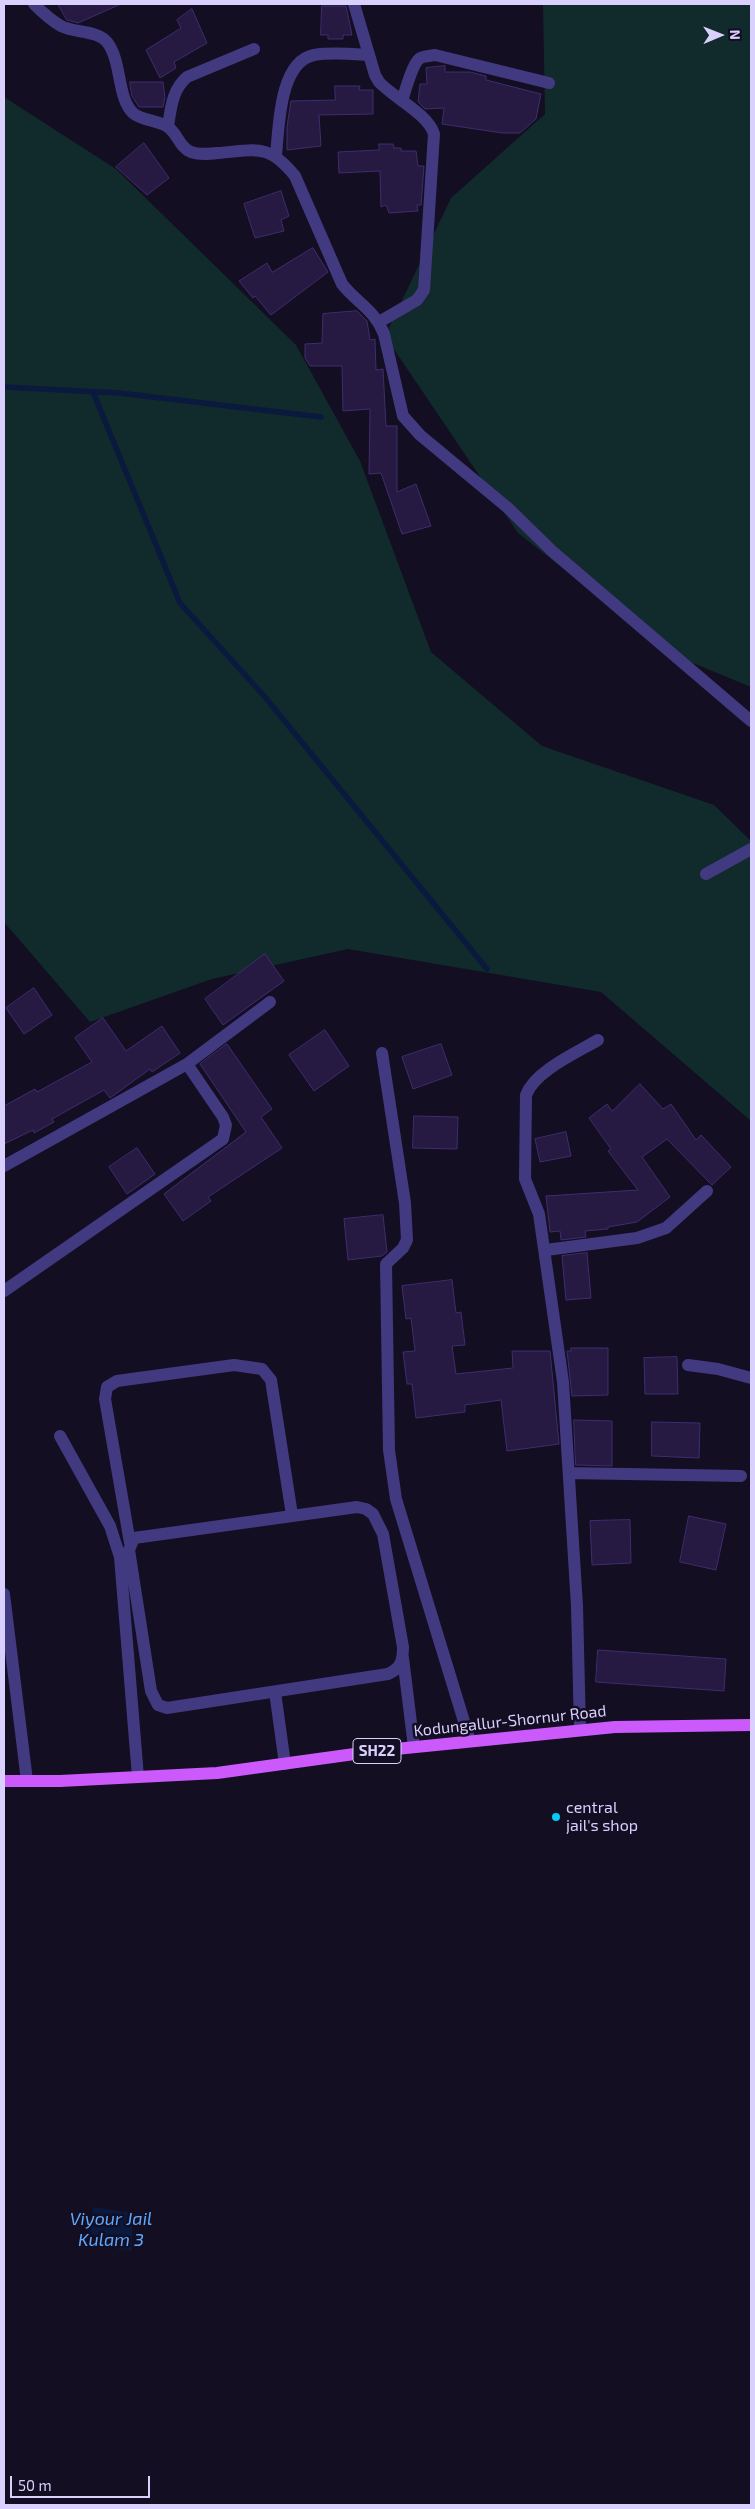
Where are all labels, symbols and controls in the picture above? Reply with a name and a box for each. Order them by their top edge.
north arrow [695,10,745,60]
text: N [727,30,744,40]
street label: Kodungallur-Shornur Road [413,1701,607,1741]
road number: SH22 [353,1738,401,1764]
place label: central jail's shop [566,1798,638,1836]
marker: central jail's shop [550,1811,562,1823]
water label: Viyour Jail Kulam 3 [70,2208,152,2250]
scale bar [12,2466,152,2498]
text: 50 m [18,2476,52,2494]

